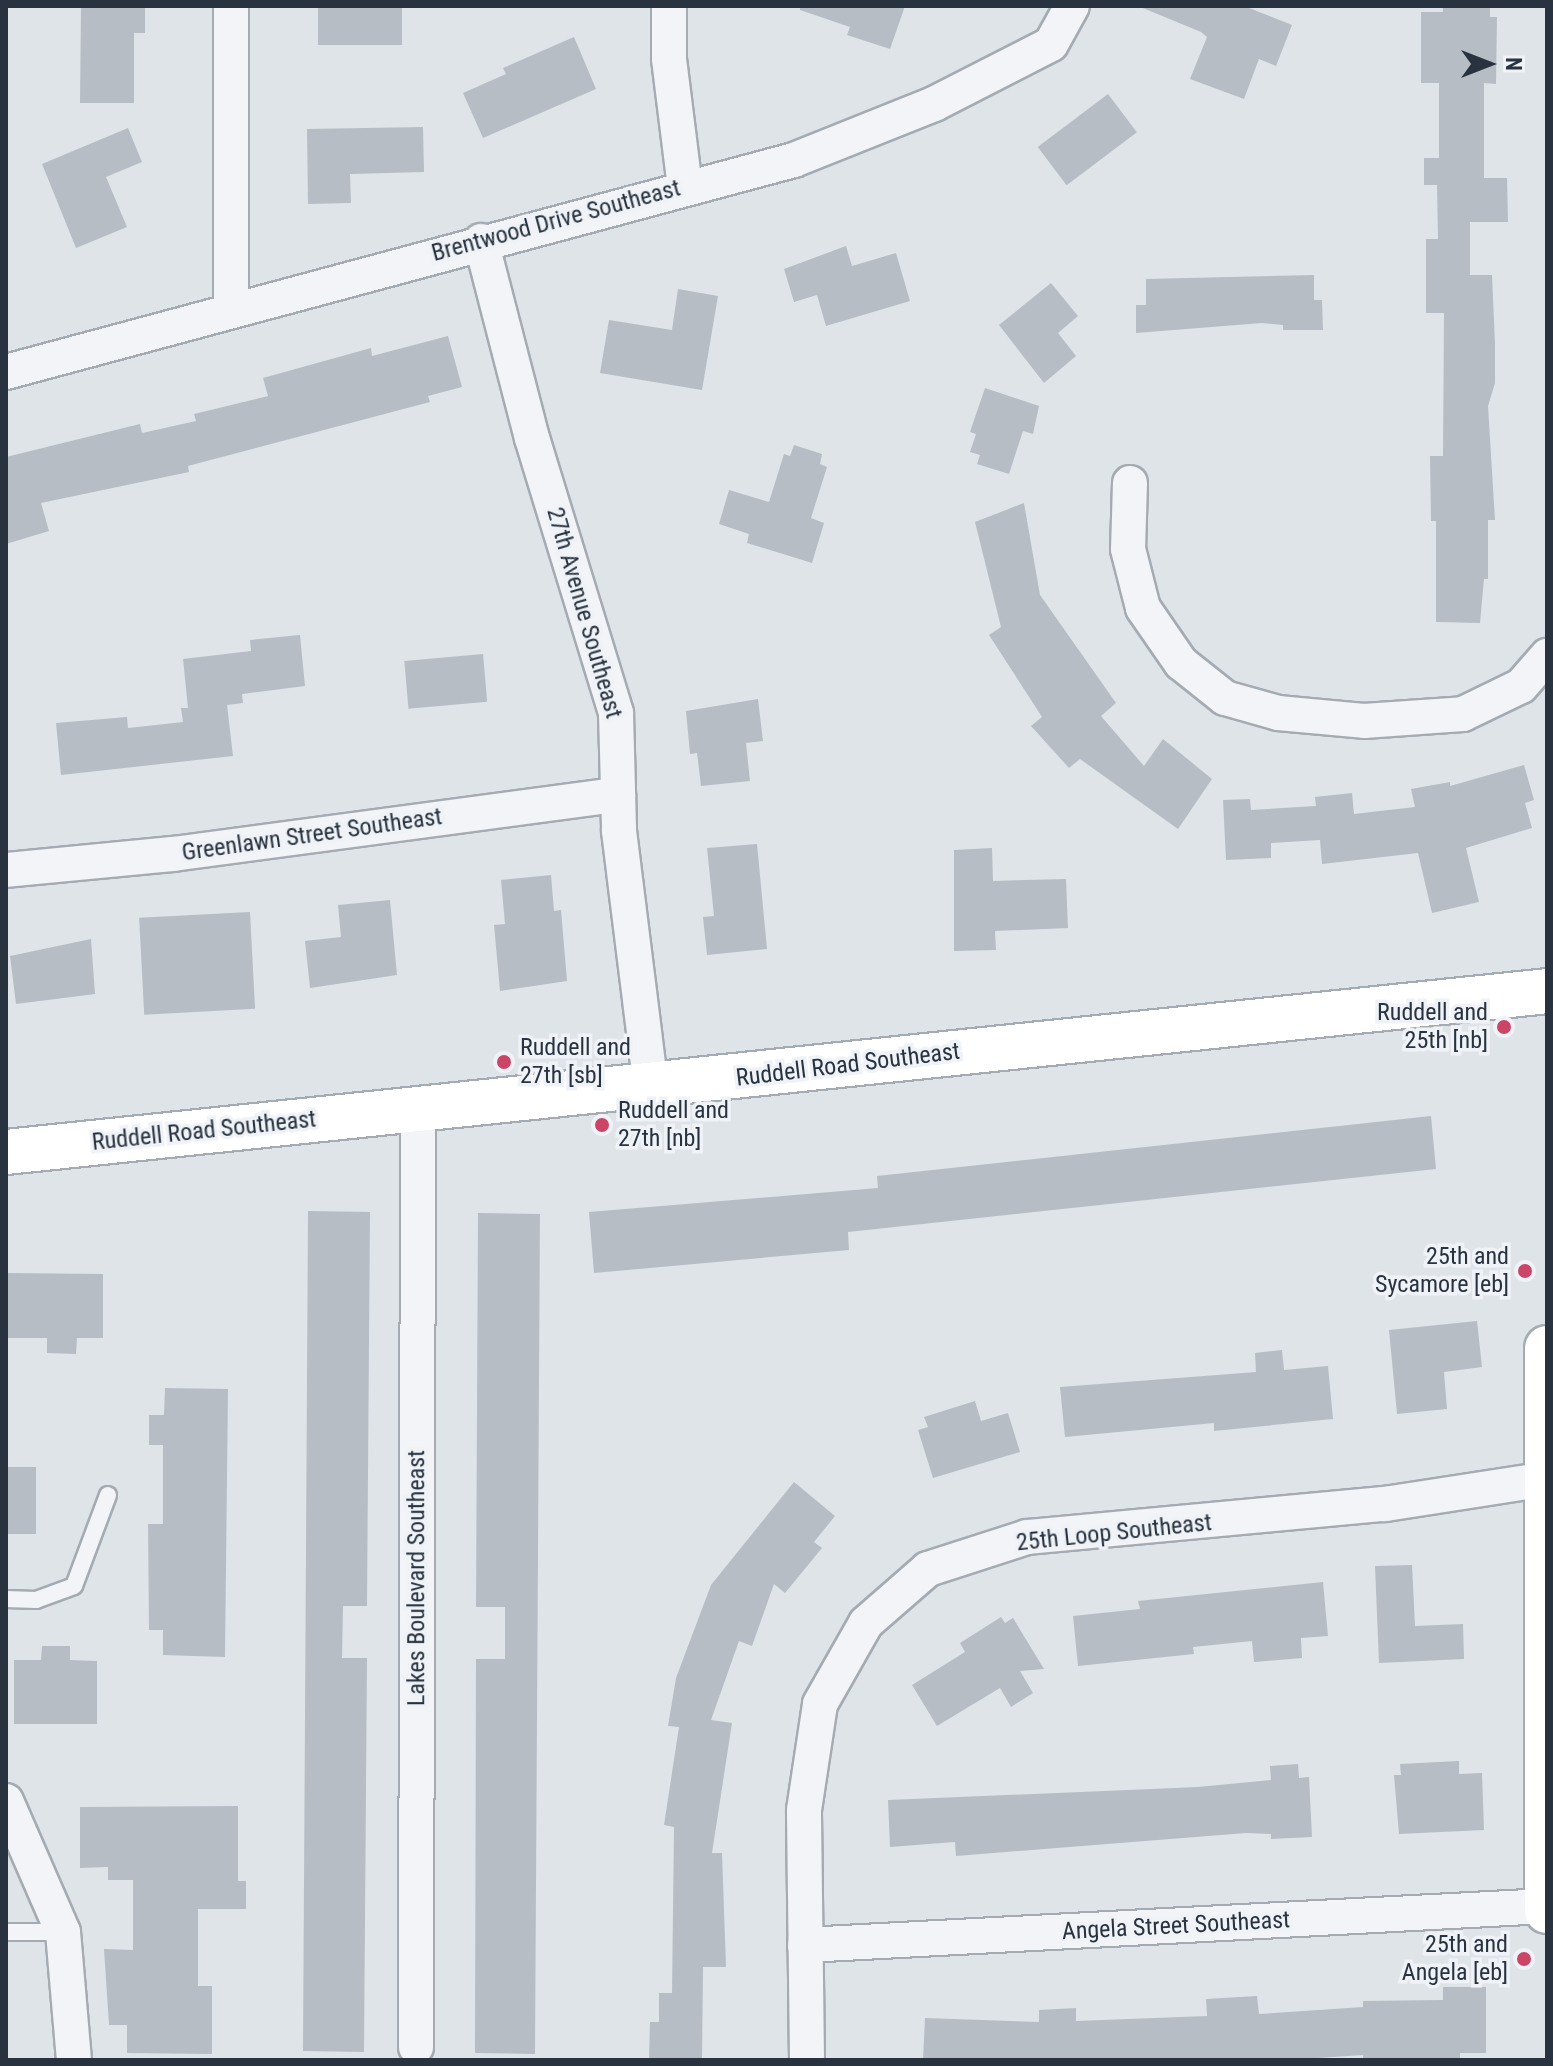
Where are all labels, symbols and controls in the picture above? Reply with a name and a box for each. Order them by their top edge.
north arrow [1449,24,1529,104]
text: N [1501,57,1526,71]
street label: Brentwood Drive Southeast [429,174,683,268]
street label: 27th Avenue Southeast [540,504,628,722]
street label: Greenlawn Street Southeast [180,802,444,868]
place label: Ruddell and 25th [nb] [1377,999,1488,1055]
marker: Ruddell and 25th [nb] [1495,1018,1513,1036]
place label: Ruddell and 27th [sb] [520,1034,631,1090]
street label: Ruddell Road Southeast [734,1037,962,1093]
marker: Ruddell and 27th [sb] [495,1053,513,1071]
place label: Ruddell and 27th [nb] [618,1097,729,1153]
street label: Ruddell Road Southeast [91,1105,317,1157]
marker: Ruddell and 27th [nb] [593,1116,611,1134]
place label: 25th and Sycamore [eb] [1375,1243,1509,1299]
marker: 25th and Sycamore [eb] [1516,1262,1534,1280]
street label: Lakes Boulevard Southeast [403,1450,431,1706]
street label: 25th Loop Southeast [1015,1508,1213,1558]
street label: Angela Street Southeast [1061,1906,1291,1946]
place label: 25th and Angela [eb] [1402,1931,1508,1987]
marker: 25th and Angela [eb] [1515,1950,1533,1968]

